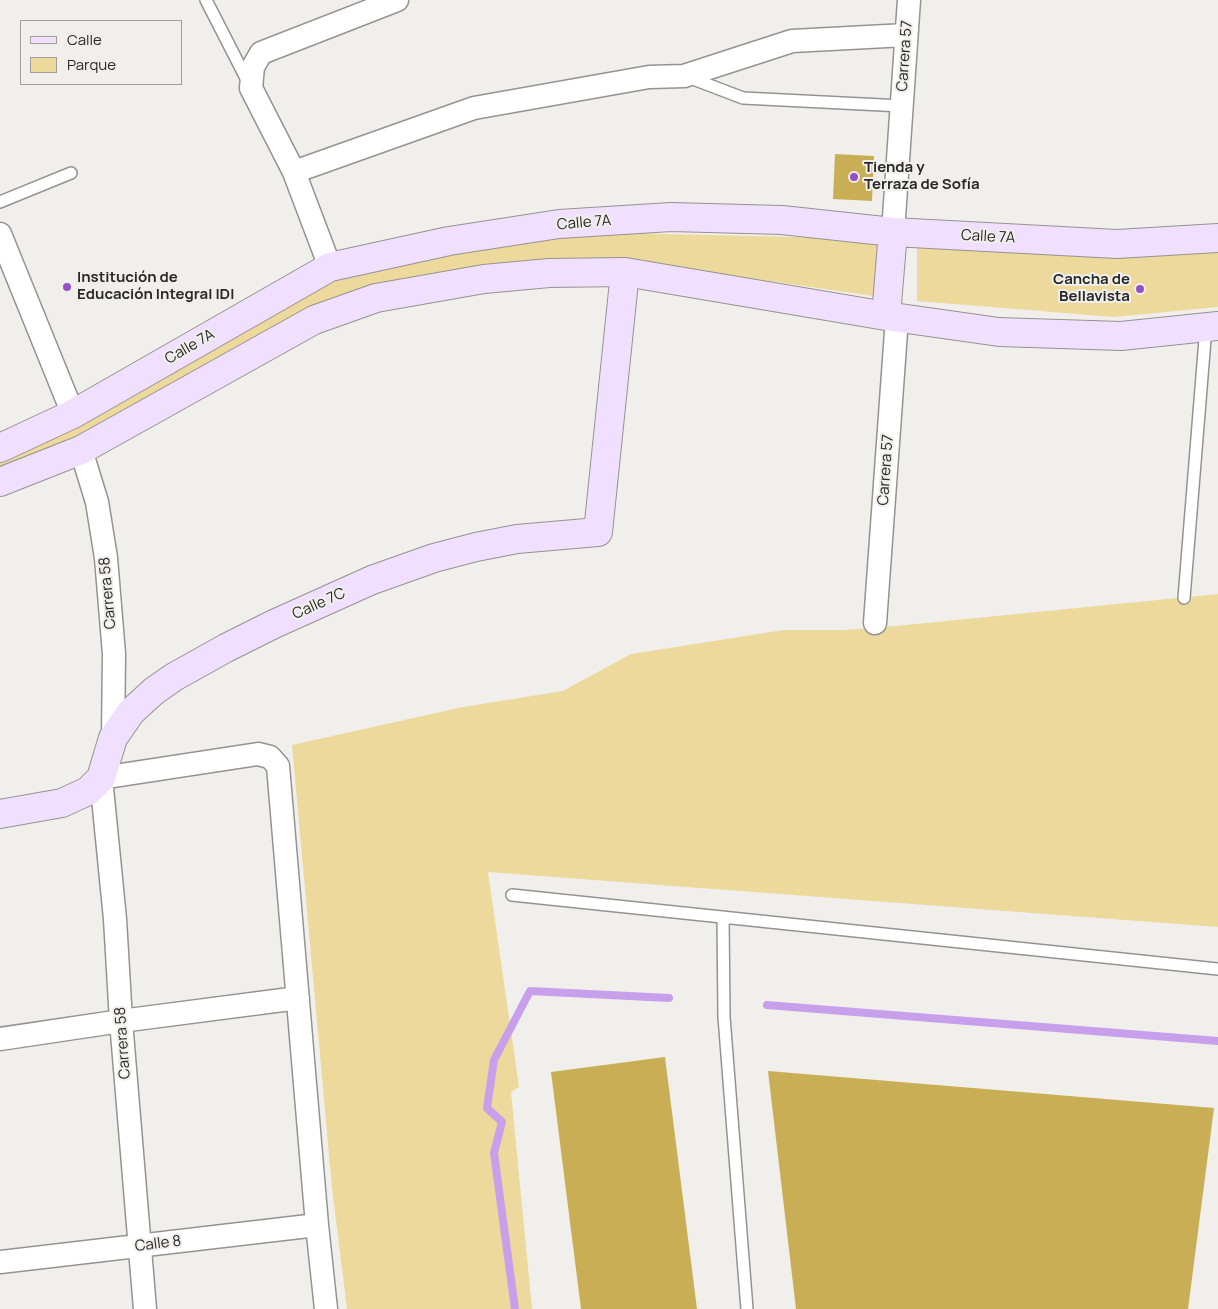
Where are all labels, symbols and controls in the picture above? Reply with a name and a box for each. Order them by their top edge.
legend [20,20,182,85]
street label: Carrera 57 [894,20,916,92]
text: Calle [67,29,102,50]
text: Parque [67,54,116,75]
place label: Tienda y Terraza de Sofía [864,159,980,194]
marker: Tienda y Terraza de Sofía [848,171,860,183]
street label: Calle 7A [556,212,612,234]
street label: Calle 7A [960,227,1016,247]
place label: Institución de Educación Integral IDI [77,269,234,304]
place label: Cancha de Bellavista [1053,271,1130,306]
marker: Institución de Educación Integral IDI [61,281,73,293]
marker: Cancha de Bellavista [1134,283,1146,295]
street label: Calle 7A [162,326,218,368]
street label: Carrera 57 [875,434,897,506]
street label: Carrera 58 [96,556,120,630]
street label: Calle 7C [290,584,348,624]
street label: Carrera 58 [111,1006,135,1080]
street label: Calle 8 [134,1232,182,1256]

